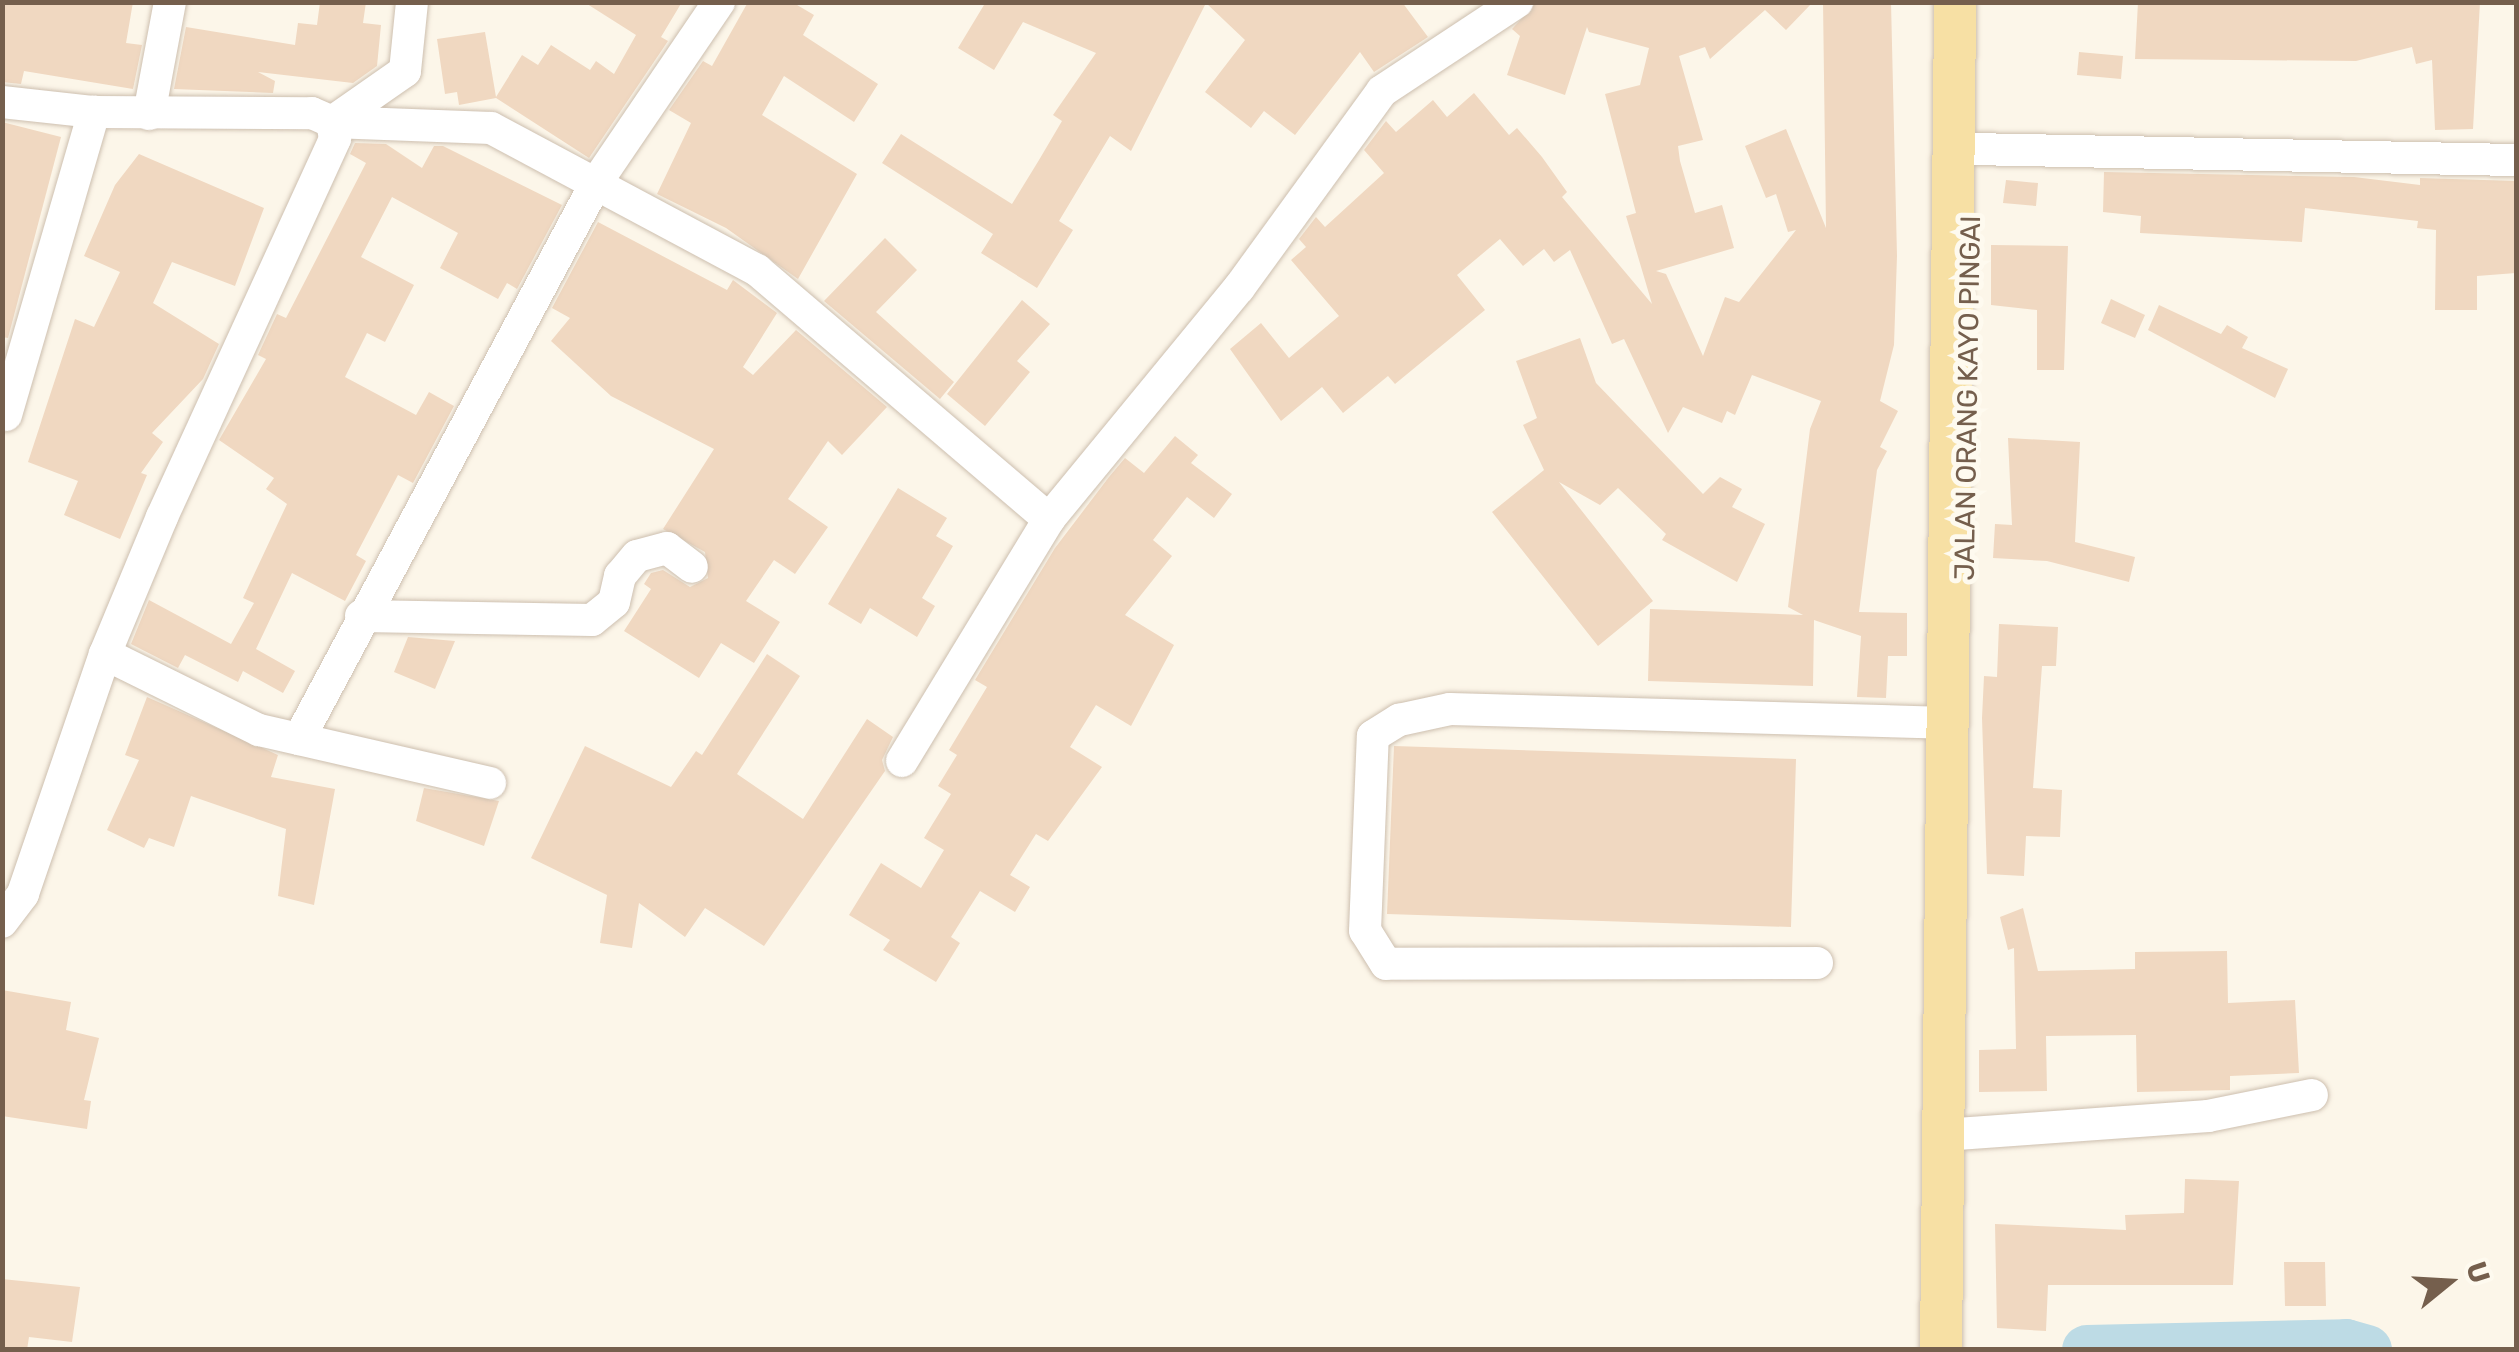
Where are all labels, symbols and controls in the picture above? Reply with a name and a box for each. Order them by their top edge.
street label: JALAN ORANG KAYO PINGAI [1948,215,1988,581]
north arrow [2399,1232,2499,1332]
text: U [2459,1258,2497,1287]

